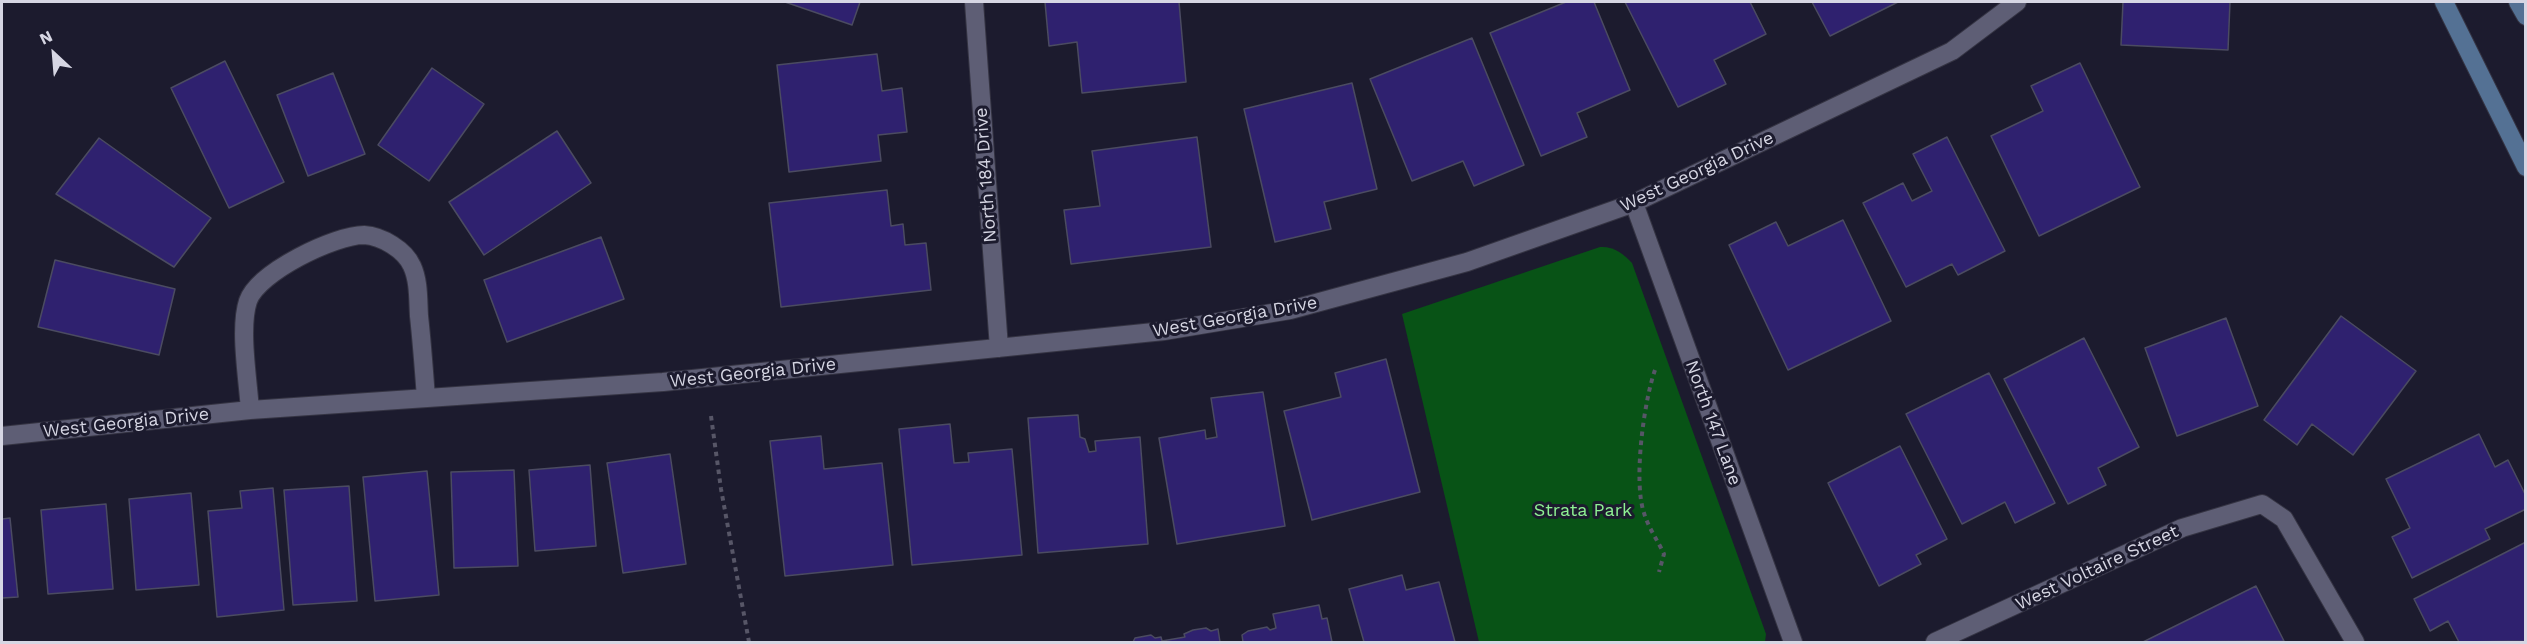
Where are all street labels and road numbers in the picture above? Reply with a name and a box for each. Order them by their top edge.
street label: North 184 Drive [971,107,1001,243]
street label: West Georgia Drive [1617,127,1777,217]
street label: West Georgia Drive [1151,292,1319,342]
street label: West Georgia Drive [669,354,837,392]
street label: North 147 Lane [1680,358,1746,488]
street label: West Georgia Drive [42,404,210,442]
street label: West Voltaire Street [2012,521,2182,615]

